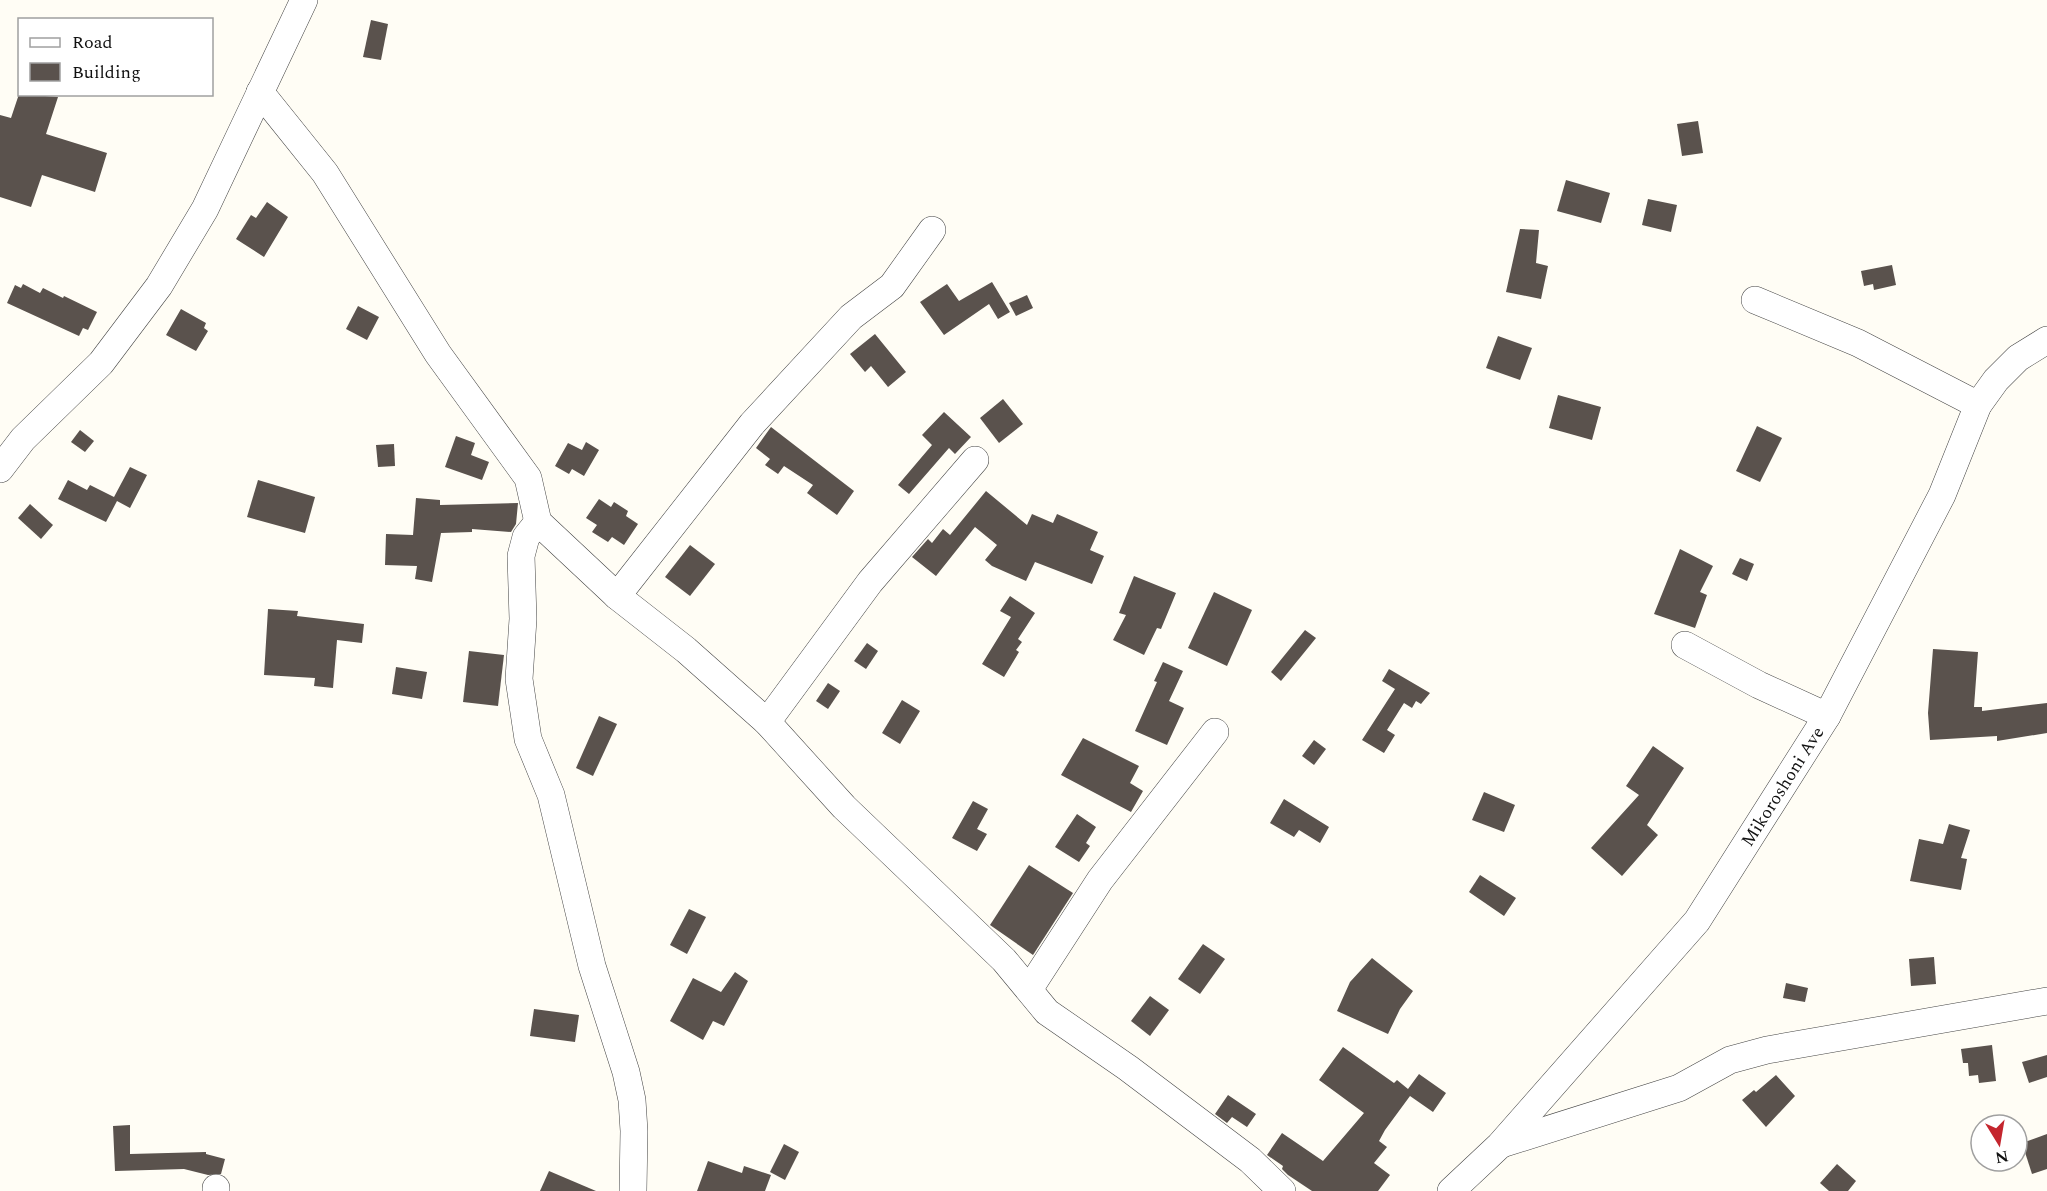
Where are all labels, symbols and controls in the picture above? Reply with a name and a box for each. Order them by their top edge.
legend [18,18,213,96]
text: Road [72,29,113,56]
text: Building [72,59,141,86]
street label: Mikoroshoni Ave [1734,721,1831,852]
north arrow [1969,1113,2029,1173]
text: N [1993,1144,2010,1170]

